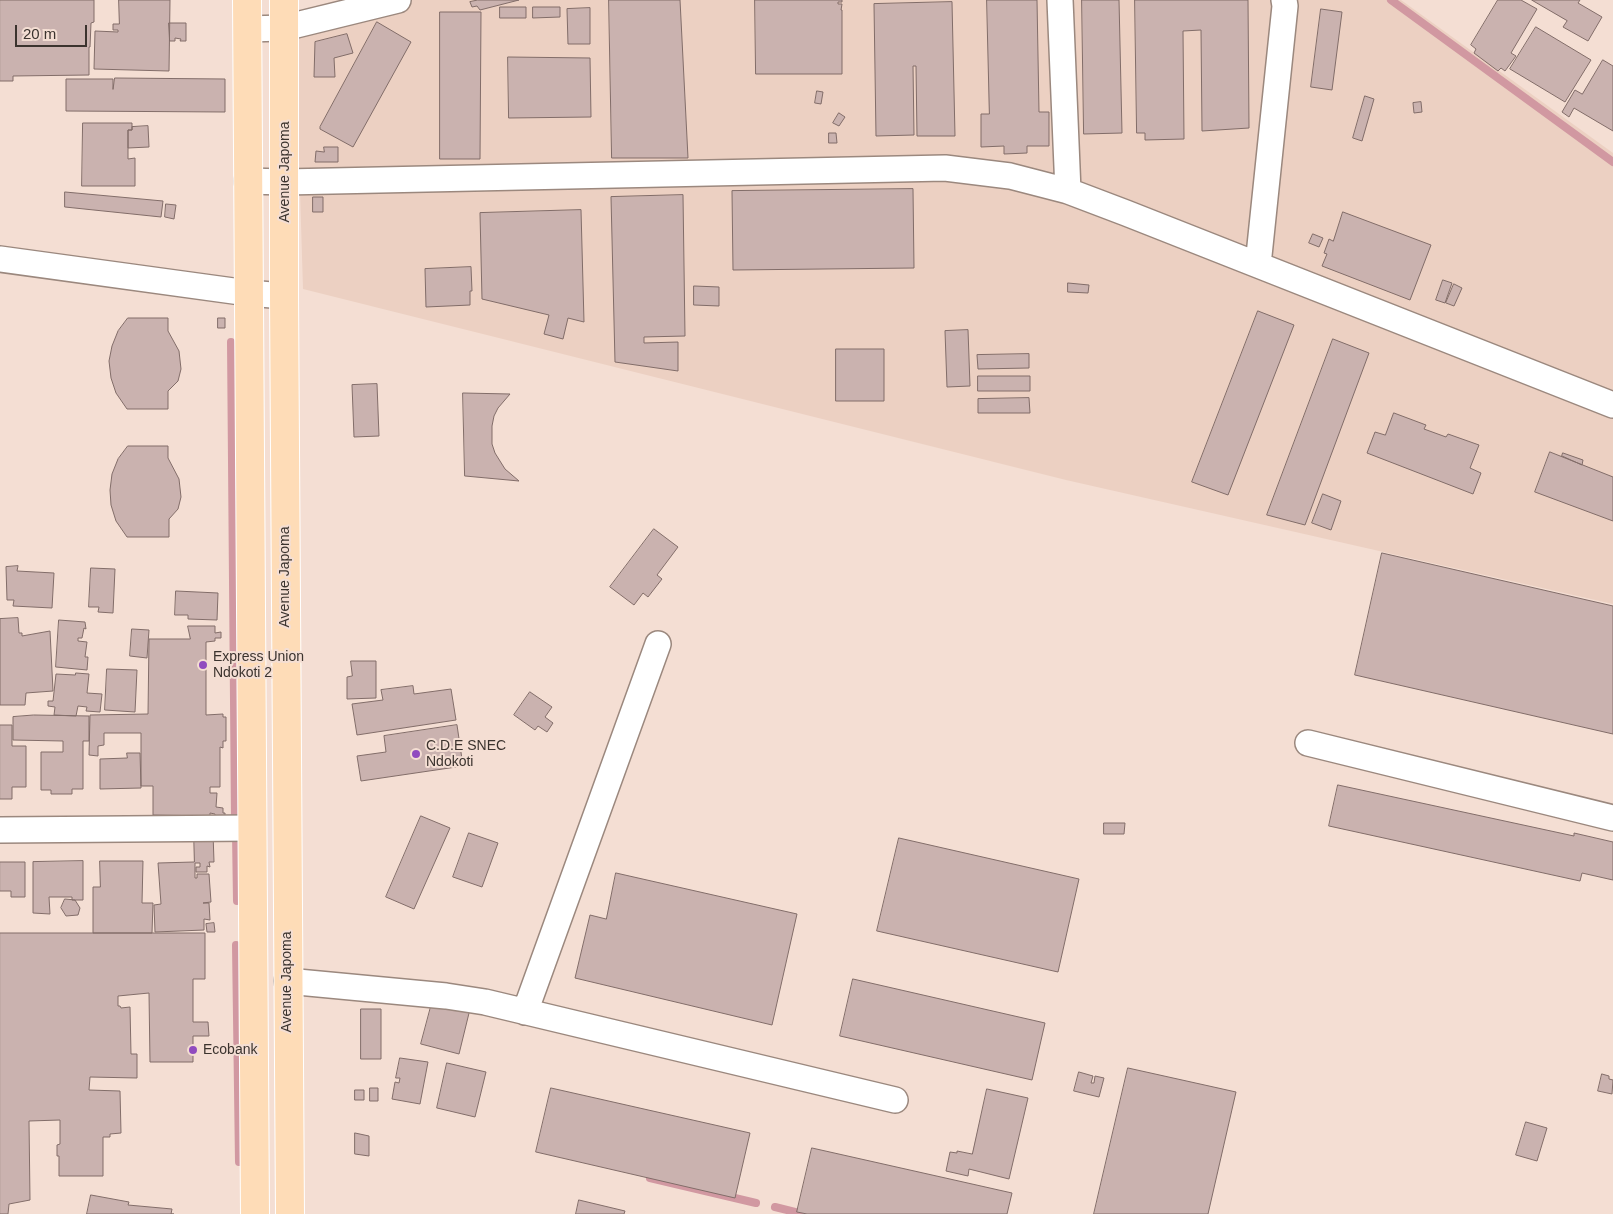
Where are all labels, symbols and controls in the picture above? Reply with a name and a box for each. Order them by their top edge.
scale bar [18,15,90,47]
text: 20 m [23,25,56,42]
street label: Avenue Japoma [277,122,293,222]
street label: Avenue Japoma [277,527,293,627]
place label: Express Union Ndokoti 2 [213,649,304,682]
marker: Express Union Ndokoti 2 [197,659,209,671]
place label: C.D.E SNEC Ndokoti [426,738,506,770]
marker: C.D.E SNEC Ndokoti [410,748,422,760]
street label: Avenue Japoma [279,932,295,1032]
place label: Ecobank [203,1042,257,1058]
marker: Ecobank [187,1044,199,1056]

